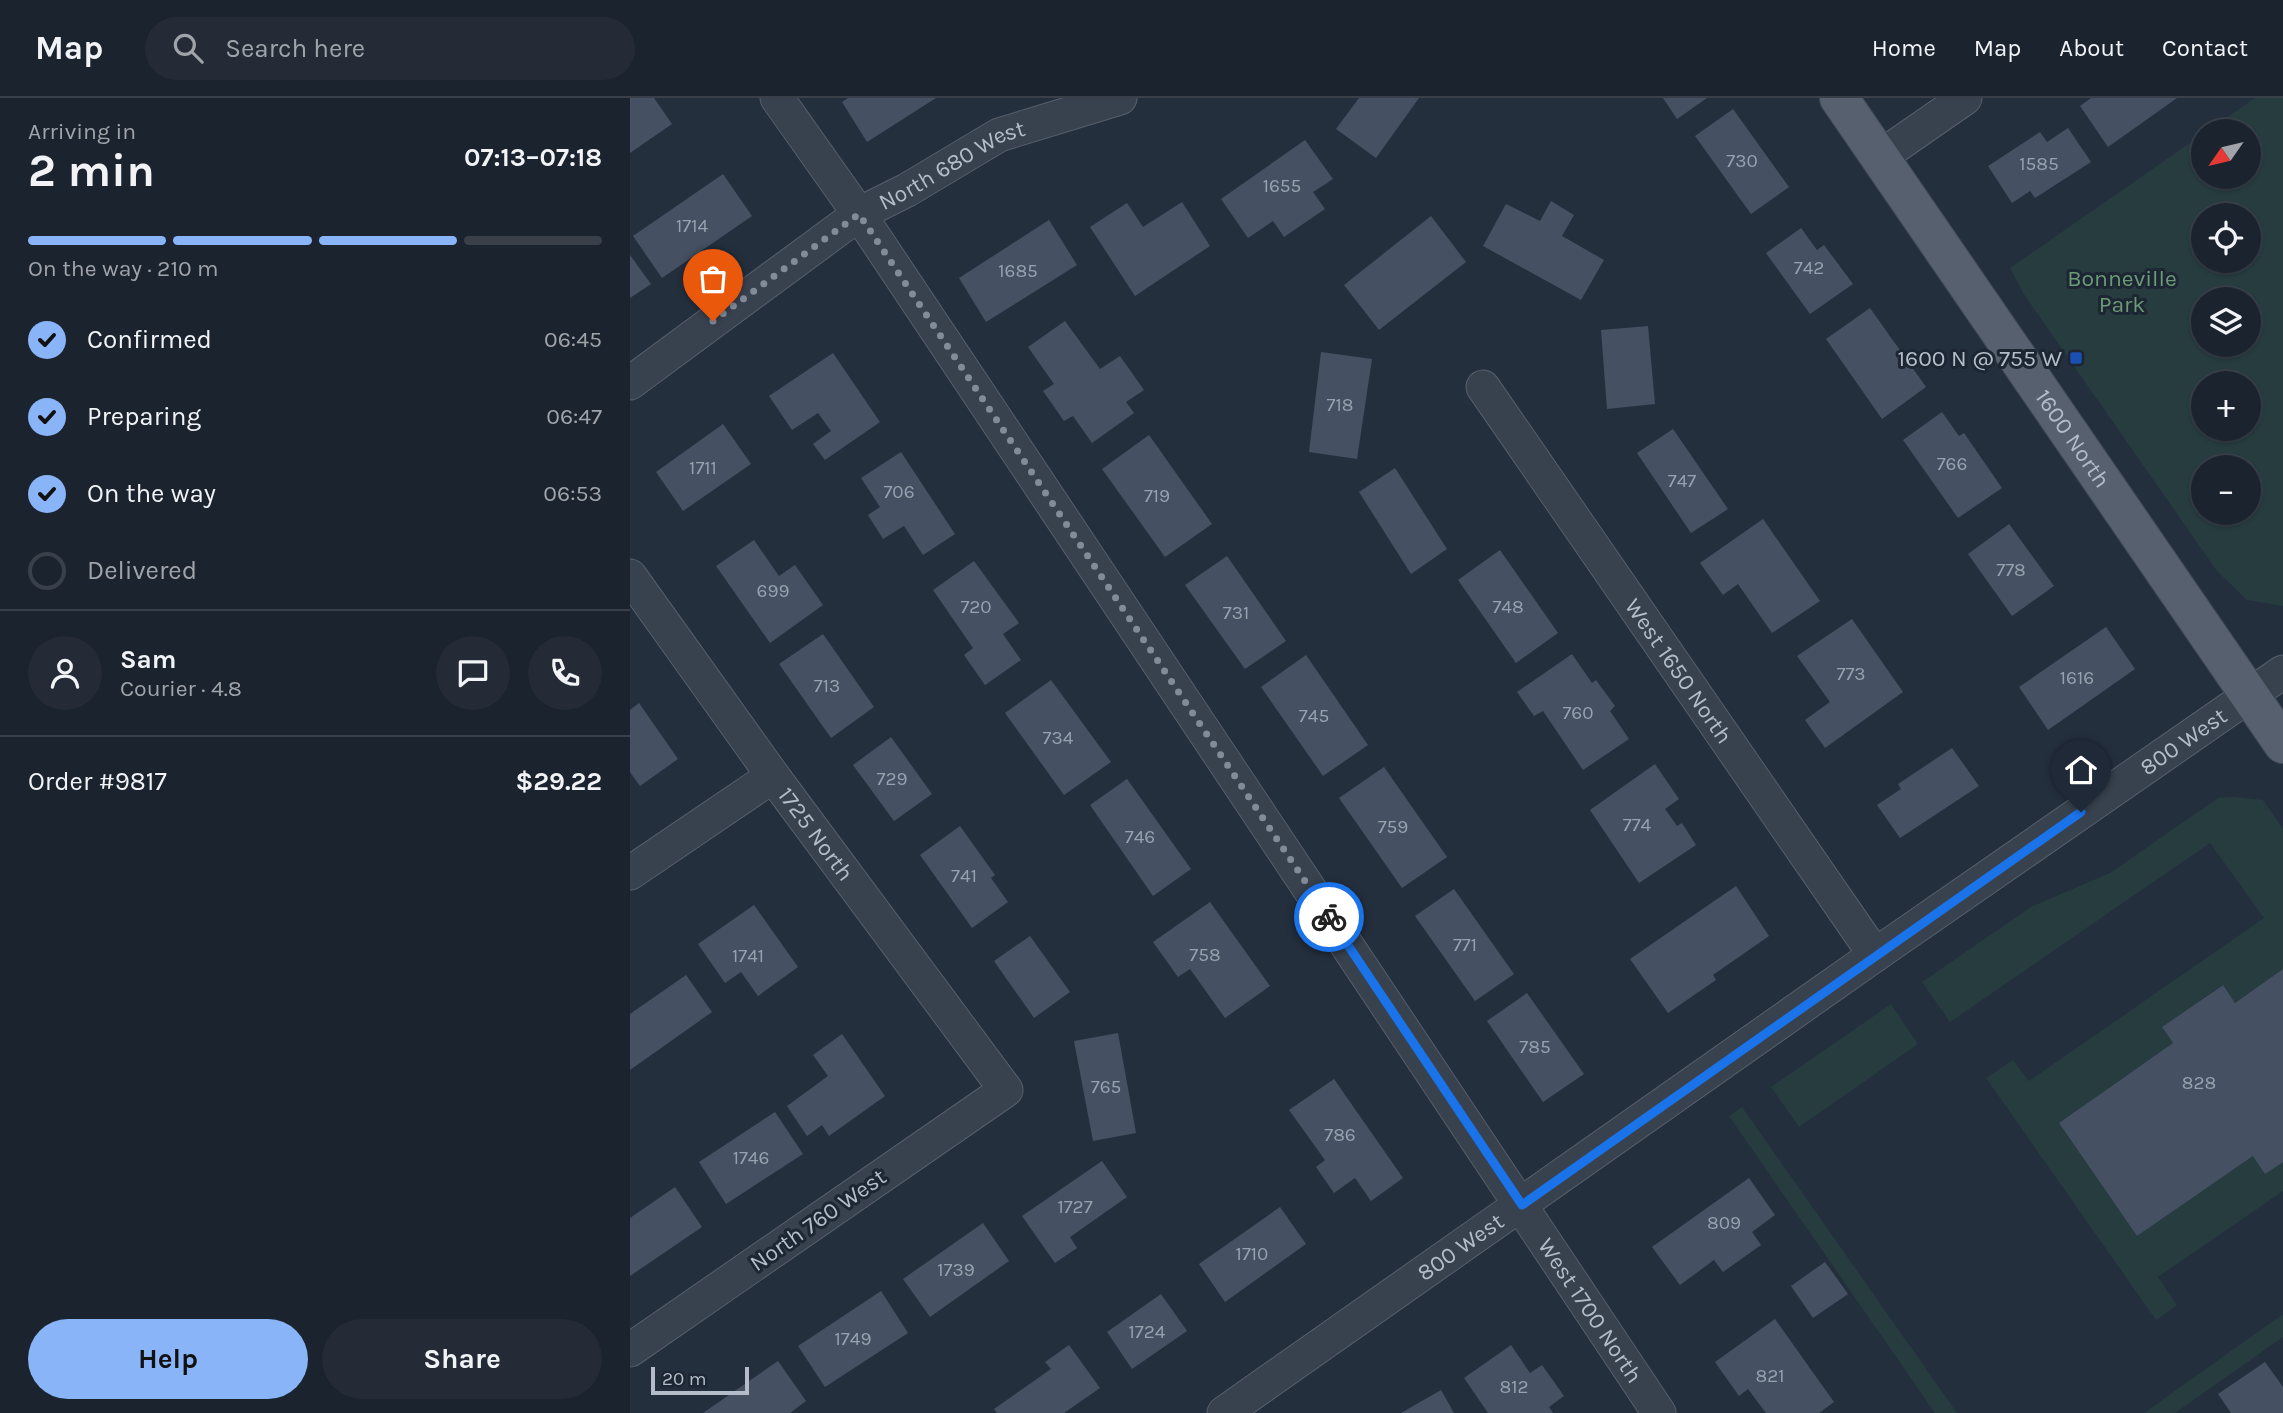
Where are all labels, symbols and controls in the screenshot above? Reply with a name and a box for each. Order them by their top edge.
search box [145,17,635,80]
text: Map [35,29,103,67]
icon: search [169,29,207,67]
text: Search here [225,33,365,64]
text: Home [1872,34,1936,62]
text: Map [1974,34,2021,62]
text: About [2059,34,2124,62]
text: Contact [2162,34,2248,62]
street label: North 680 West [874,114,1028,215]
text: Arriving in [28,118,136,145]
north arrow [2191,119,2261,189]
map controls [2191,119,2261,525]
text: 07:13–07:18 [464,142,602,173]
text: 2 min [28,144,155,198]
house number: 730 [1726,150,1758,172]
house number: 1585 [2019,153,2059,175]
house number: 1655 [1263,175,1301,197]
button: locate [2191,203,2261,273]
house number: 1714 [676,215,708,237]
pin [683,249,743,321]
text: On the way · 210 m [28,255,219,282]
house number: 742 [1794,257,1824,279]
icon: bag [694,260,732,298]
house number: 1685 [998,260,1038,282]
park label: Bonneville Park [2067,265,2177,318]
button: layers [2191,287,2261,357]
icon: check [28,321,66,359]
text: Confirmed [87,324,212,355]
text: 06:45 [544,326,602,353]
place label: 1600 N @ 755 W [1897,345,2062,372]
marker: 1600 N @ 755 W [2068,350,2084,366]
button: + [2191,371,2261,441]
street label: 1600 North [2030,384,2116,492]
house number: 718 [1327,394,1353,416]
icon: check [28,398,66,436]
text: Preparing [87,401,201,432]
text: 06:47 [546,403,602,430]
house number: 766 [1937,453,1967,475]
button: − [2191,455,2261,525]
house number: 1711 [689,457,717,479]
house number: 747 [1668,470,1696,492]
icon: check [28,475,66,513]
text: On the way [87,478,216,509]
text: 06:53 [543,480,602,507]
house number: 706 [883,481,915,503]
house number: 719 [1144,485,1170,507]
text: Delivered [87,555,197,586]
house number: 778 [1996,559,2026,581]
house number: 699 [757,580,789,602]
street label: West 1650 North [1620,593,1738,749]
house number: 720 [960,596,992,618]
house number: 748 [1492,596,1524,618]
house number: 731 [1223,602,1249,624]
button: person [28,636,102,710]
button: chat [436,636,510,710]
button: phone [528,636,602,710]
text: Sam [120,644,176,675]
house number: 773 [1836,663,1866,685]
house number: 1616 [2060,667,2094,689]
text: Courier · 4.8 [120,675,242,702]
house number: 713 [814,675,840,697]
house number: 760 [1562,702,1594,724]
street label: 800 West [2135,702,2232,781]
house number: 745 [1299,705,1329,727]
house number: 734 [1043,727,1074,749]
pin [2051,740,2111,812]
icon: home [2062,751,2100,789]
text: Order #9817 [28,766,167,797]
text: $29.22 [515,766,602,797]
house number: 729 [877,768,907,790]
street label: 1725 North [773,782,859,886]
house number: 774 [1623,814,1652,836]
house number: 759 [1378,816,1408,838]
house number: 746 [1125,826,1155,848]
house number: 741 [951,865,977,887]
courier [1294,882,1364,952]
icon: bike [1310,898,1348,936]
house number: 771 [1453,934,1477,956]
house number: 758 [1189,944,1221,966]
house number: 1741 [732,945,764,967]
house number: 785 [1519,1036,1551,1058]
house number: 828 [2182,1072,2216,1094]
house number: 765 [1091,1076,1121,1098]
house number: 786 [1324,1124,1356,1146]
house number: 1746 [733,1147,769,1169]
street label: North 760 West [745,1163,892,1277]
house number: 1727 [1057,1196,1093,1218]
street label: 800 West [1412,1207,1509,1286]
house number: 809 [1707,1212,1741,1234]
street label: West 1700 North [1533,1233,1648,1388]
house number: 1710 [1236,1243,1268,1265]
house number: 1739 [937,1259,975,1281]
button: Help [28,1319,308,1399]
button: Share [322,1319,602,1399]
house number: 1724 [1129,1321,1166,1343]
house number: 1749 [835,1328,871,1350]
scale bar [651,1364,749,1396]
house number: 821 [1756,1365,1784,1387]
text: 20 m [662,1368,707,1390]
house number: 812 [1500,1376,1528,1398]

